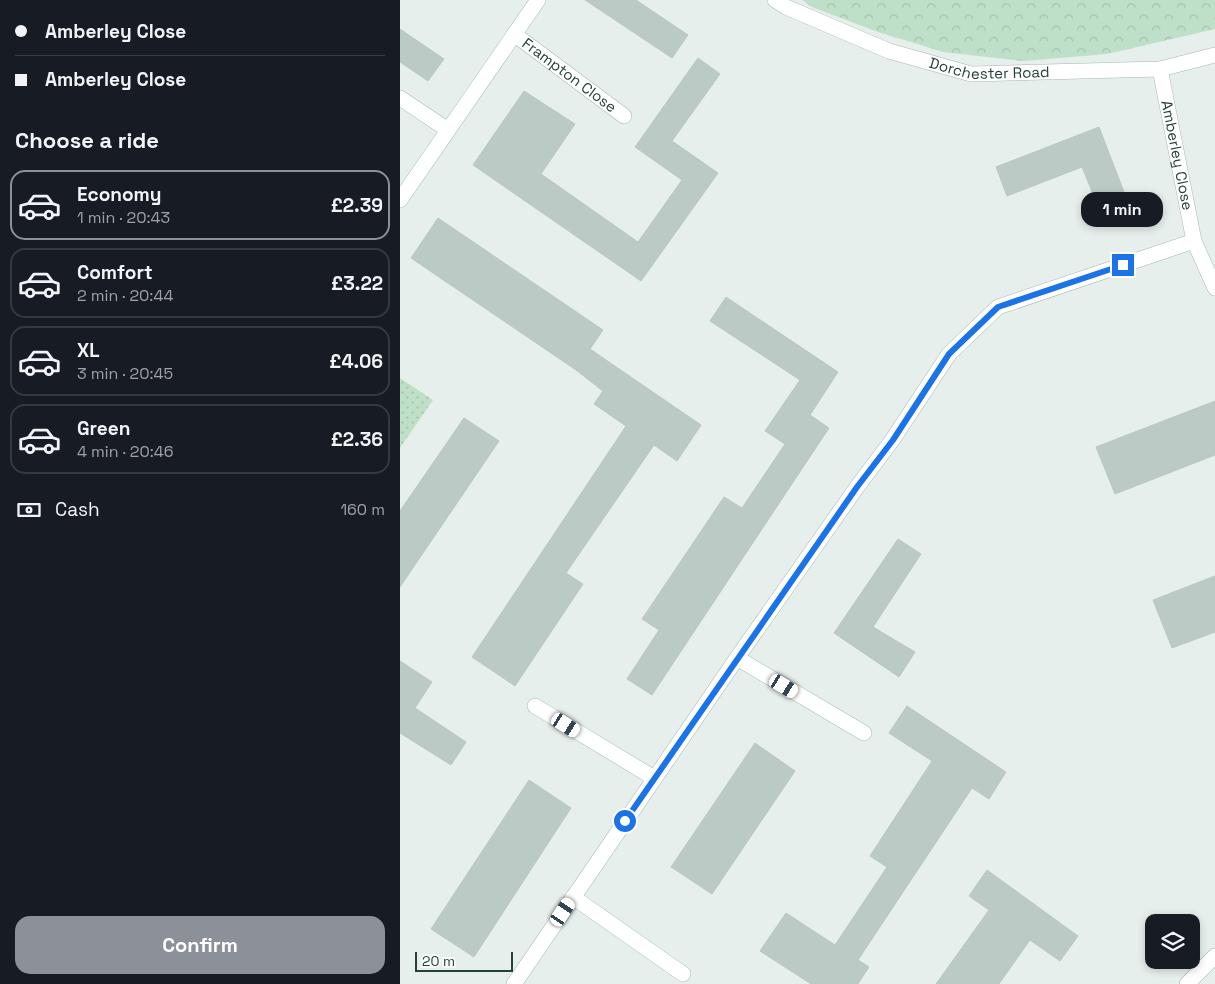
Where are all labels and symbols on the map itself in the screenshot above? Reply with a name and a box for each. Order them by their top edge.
street label: Frampton Close [519,34,621,116]
street label: Dorchester Road [927,53,1050,83]
street label: Amberley Close [1157,99,1198,212]
callout: 1 min [1082,192,1164,228]
route end [1112,254,1134,276]
car [767,672,800,700]
car [549,711,582,739]
route start [614,810,636,832]
car [548,895,577,929]
scale bar [415,949,512,972]

